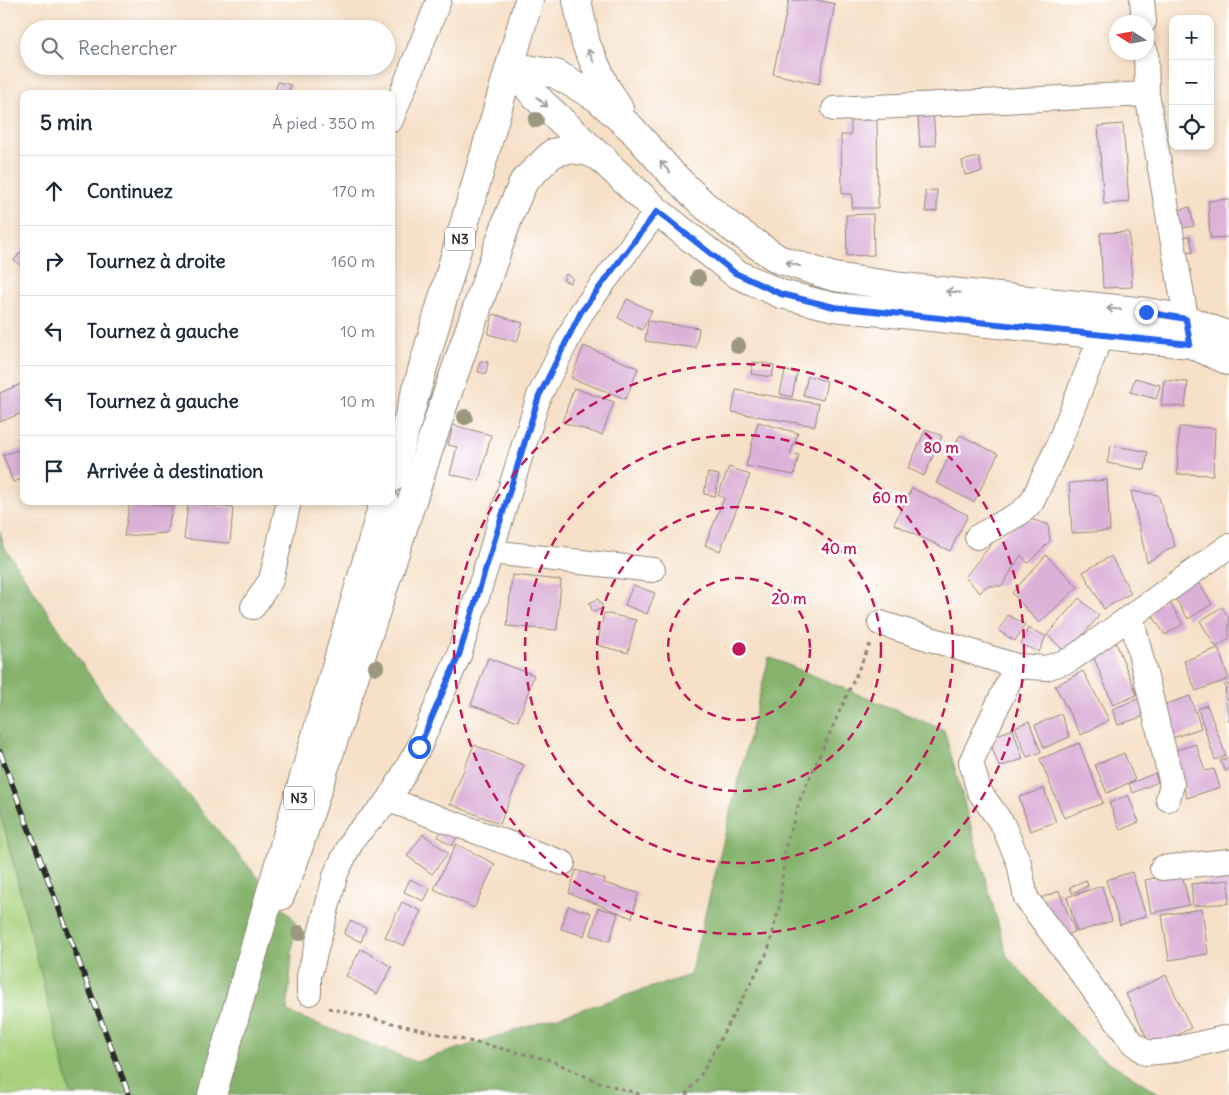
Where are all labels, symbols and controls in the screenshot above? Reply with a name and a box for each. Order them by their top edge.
north arrow [1109,15,1154,60]
map controls [1169,15,1214,150]
button: + [1169,15,1214,60]
search box [20,20,395,75]
icon: search [38,34,66,62]
text: Rechercher [78,36,177,60]
one-way arrow [586,49,596,64]
button: − [1169,60,1214,105]
one-way arrow [536,97,549,108]
button: locate [1169,105,1214,150]
text: 5 min [40,109,92,136]
text: À pied · 350 m [272,113,375,133]
one-way arrow [660,160,671,173]
icon: ahead [40,177,68,205]
text: Continuez [87,179,173,203]
text: 170 m [332,181,375,201]
road number: N3 [445,228,475,250]
icon: right [40,247,68,275]
text: Tournez à droite [87,249,226,273]
text: 160 m [331,251,375,271]
one-way arrow [786,259,802,269]
one-way arrow [945,287,961,297]
route end [1135,301,1158,324]
one-way arrow [1107,304,1123,314]
icon: left [40,317,68,345]
text: Tournez à gauche [87,319,239,343]
text: 10 m [340,321,375,341]
icon: left [40,387,68,415]
text: Tournez à gauche [87,389,239,413]
text: 10 m [340,391,375,411]
text: 80 m [923,438,959,457]
icon: arrive [40,457,68,485]
text: Arrivée à destination [87,459,263,483]
text: 60 m [872,488,908,507]
text: 40 m [821,539,857,558]
text: 20 m [772,589,806,608]
centre of rings [730,640,748,658]
route start [408,736,431,759]
road number: N3 [284,786,314,810]

